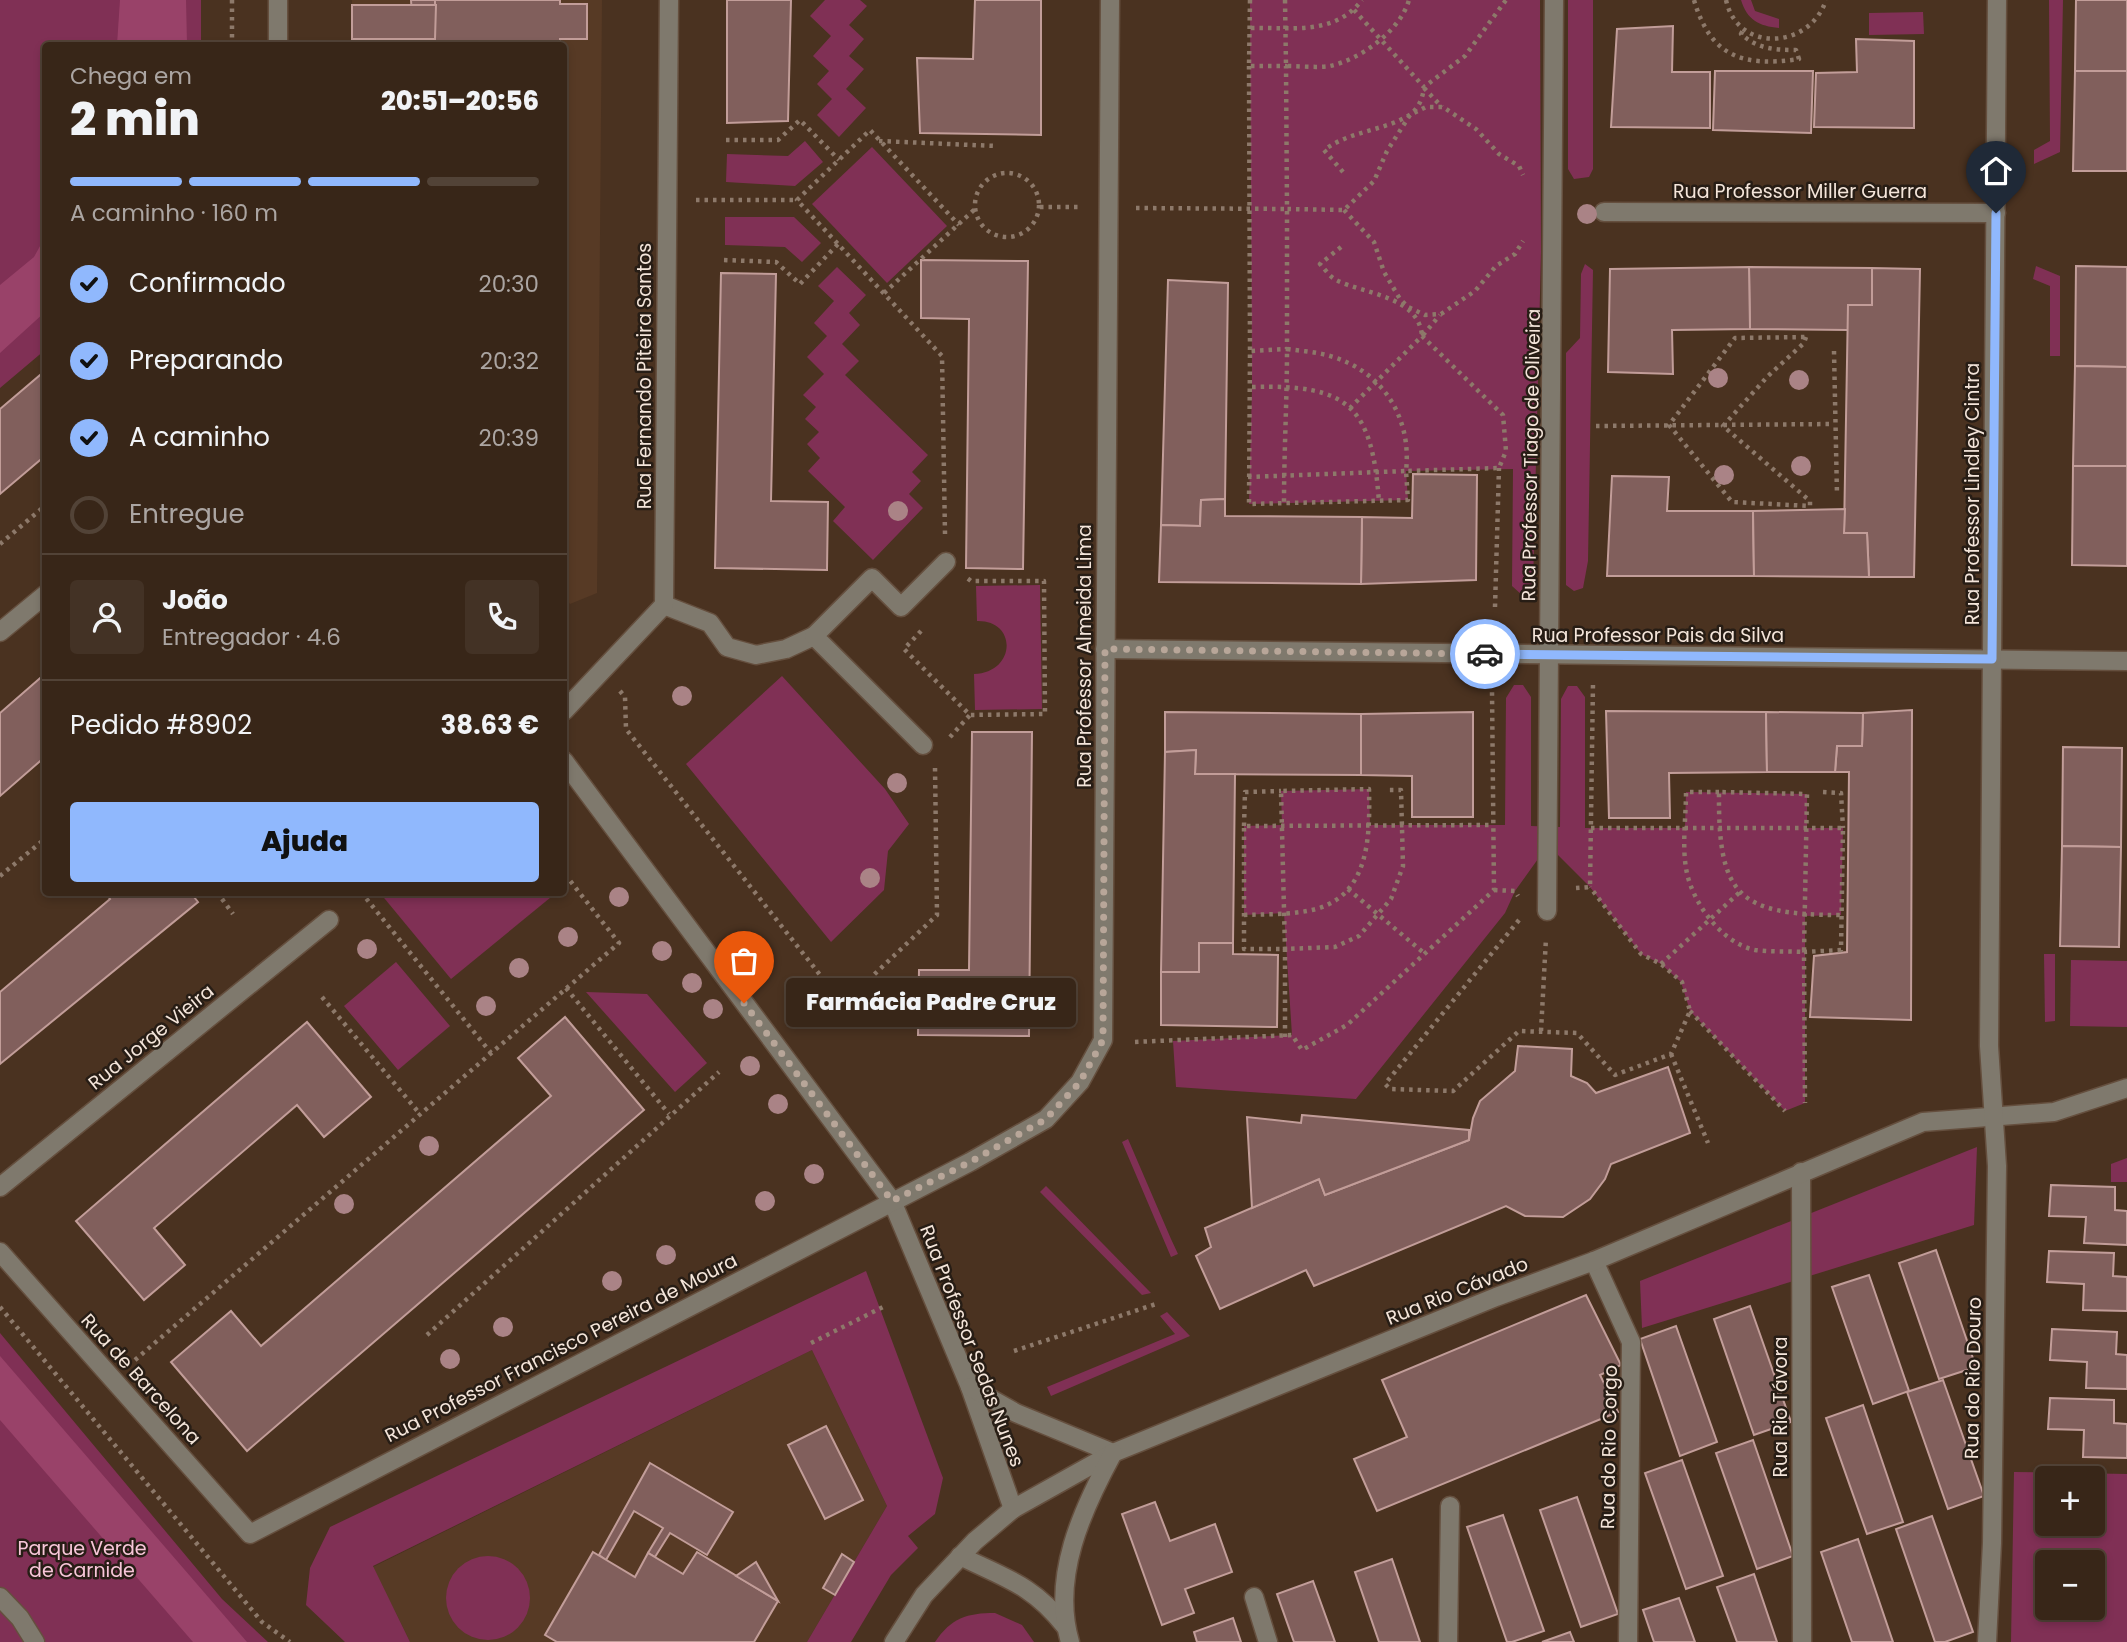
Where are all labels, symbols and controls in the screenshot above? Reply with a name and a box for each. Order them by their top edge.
text: Chega em [70,60,192,92]
text: 20:51–20:56 [381,83,539,119]
text: 2 min [70,87,200,151]
pin [1966,141,2026,213]
icon: home [1977,152,2015,190]
street label: Rua Professor Miller Guerra [1673,178,1927,205]
text: A caminho · 160 m [70,197,278,229]
street label: Rua Fernando Piteira Santos [631,243,658,509]
icon: check [70,265,108,303]
text: Confirmado [129,265,286,301]
text: 20:30 [478,268,539,300]
street label: Rua Professor Tiago de Oliveira [1515,308,1547,602]
icon: check [70,342,108,380]
text: Preparando [129,342,283,378]
text: 20:32 [480,345,539,377]
street label: Rua Professor Lindley Cintra [1959,363,1986,625]
icon: check [70,419,108,457]
text: A caminho [129,419,270,455]
text: 20:39 [478,422,539,454]
text: Entregue [129,496,245,532]
street label: Rua Professor Almeida Lima [1071,524,1098,788]
button: person [70,580,144,654]
button: phone [465,580,539,654]
text: João [162,582,228,618]
courier [1450,619,1520,689]
text: Entregador · 4.6 [162,621,341,653]
street label: Rua Professor Pais da Silva [1532,622,1784,649]
icon: car [1466,635,1504,673]
text: Pedido #8902 [70,707,252,743]
text: 38.63 € [441,707,539,743]
button: Ajuda [70,802,539,882]
pin [714,931,774,1003]
icon: bag [725,942,763,980]
street label: Rua Jorge Vieira [82,978,220,1096]
callout: Farmácia Padre Cruz [786,978,1076,1028]
text: Farmácia Padre Cruz [806,986,1056,1018]
street label: Rua Professor Sedas Nunes [913,1221,1031,1471]
street label: Rua Professor Francisco Pereira de Moura [380,1247,742,1449]
street label: Rua Rio Cávado [1382,1250,1532,1332]
street label: Rua do Rio Douro [1958,1297,1988,1459]
street label: Rua de Barcelona [75,1308,207,1450]
street label: Rua Rio Távora [1767,1337,1794,1477]
street label: Rua do Rio Corgo [1594,1365,1624,1529]
map controls [2035,1466,2105,1620]
button: + [2035,1466,2105,1536]
park label: Parque Verde de Carnide [17,1535,147,1584]
button: − [2035,1550,2105,1620]

